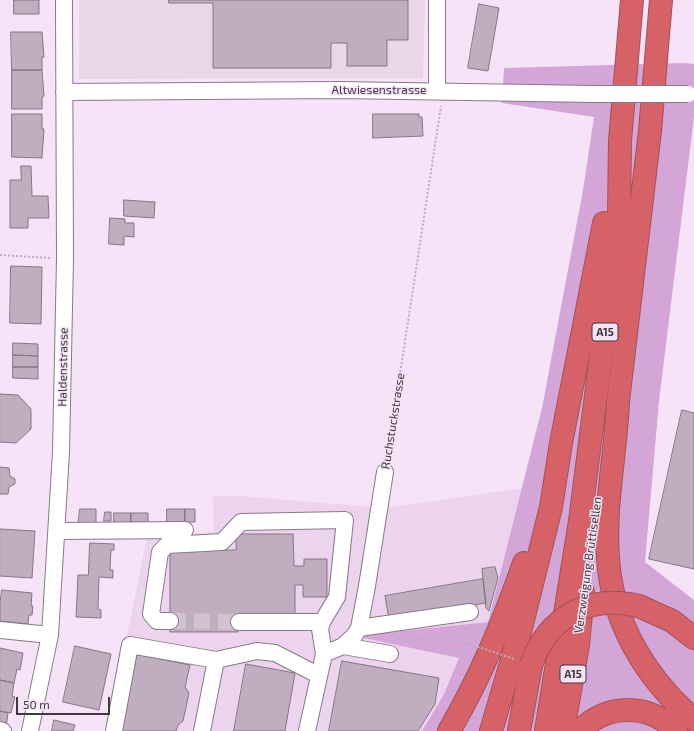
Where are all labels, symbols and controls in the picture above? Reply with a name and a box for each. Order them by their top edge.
street label: Altwiesenstrasse [331,83,427,97]
road number: A15 [592,323,618,341]
street label: Haldenstrasse [55,327,71,407]
street label: Ruchstuckstrasse [378,372,408,470]
street label: Verzweigung Brüttisellen [571,496,605,634]
road number: A15 [560,665,586,683]
scale bar [18,689,112,715]
text: 50 m [23,697,50,711]

